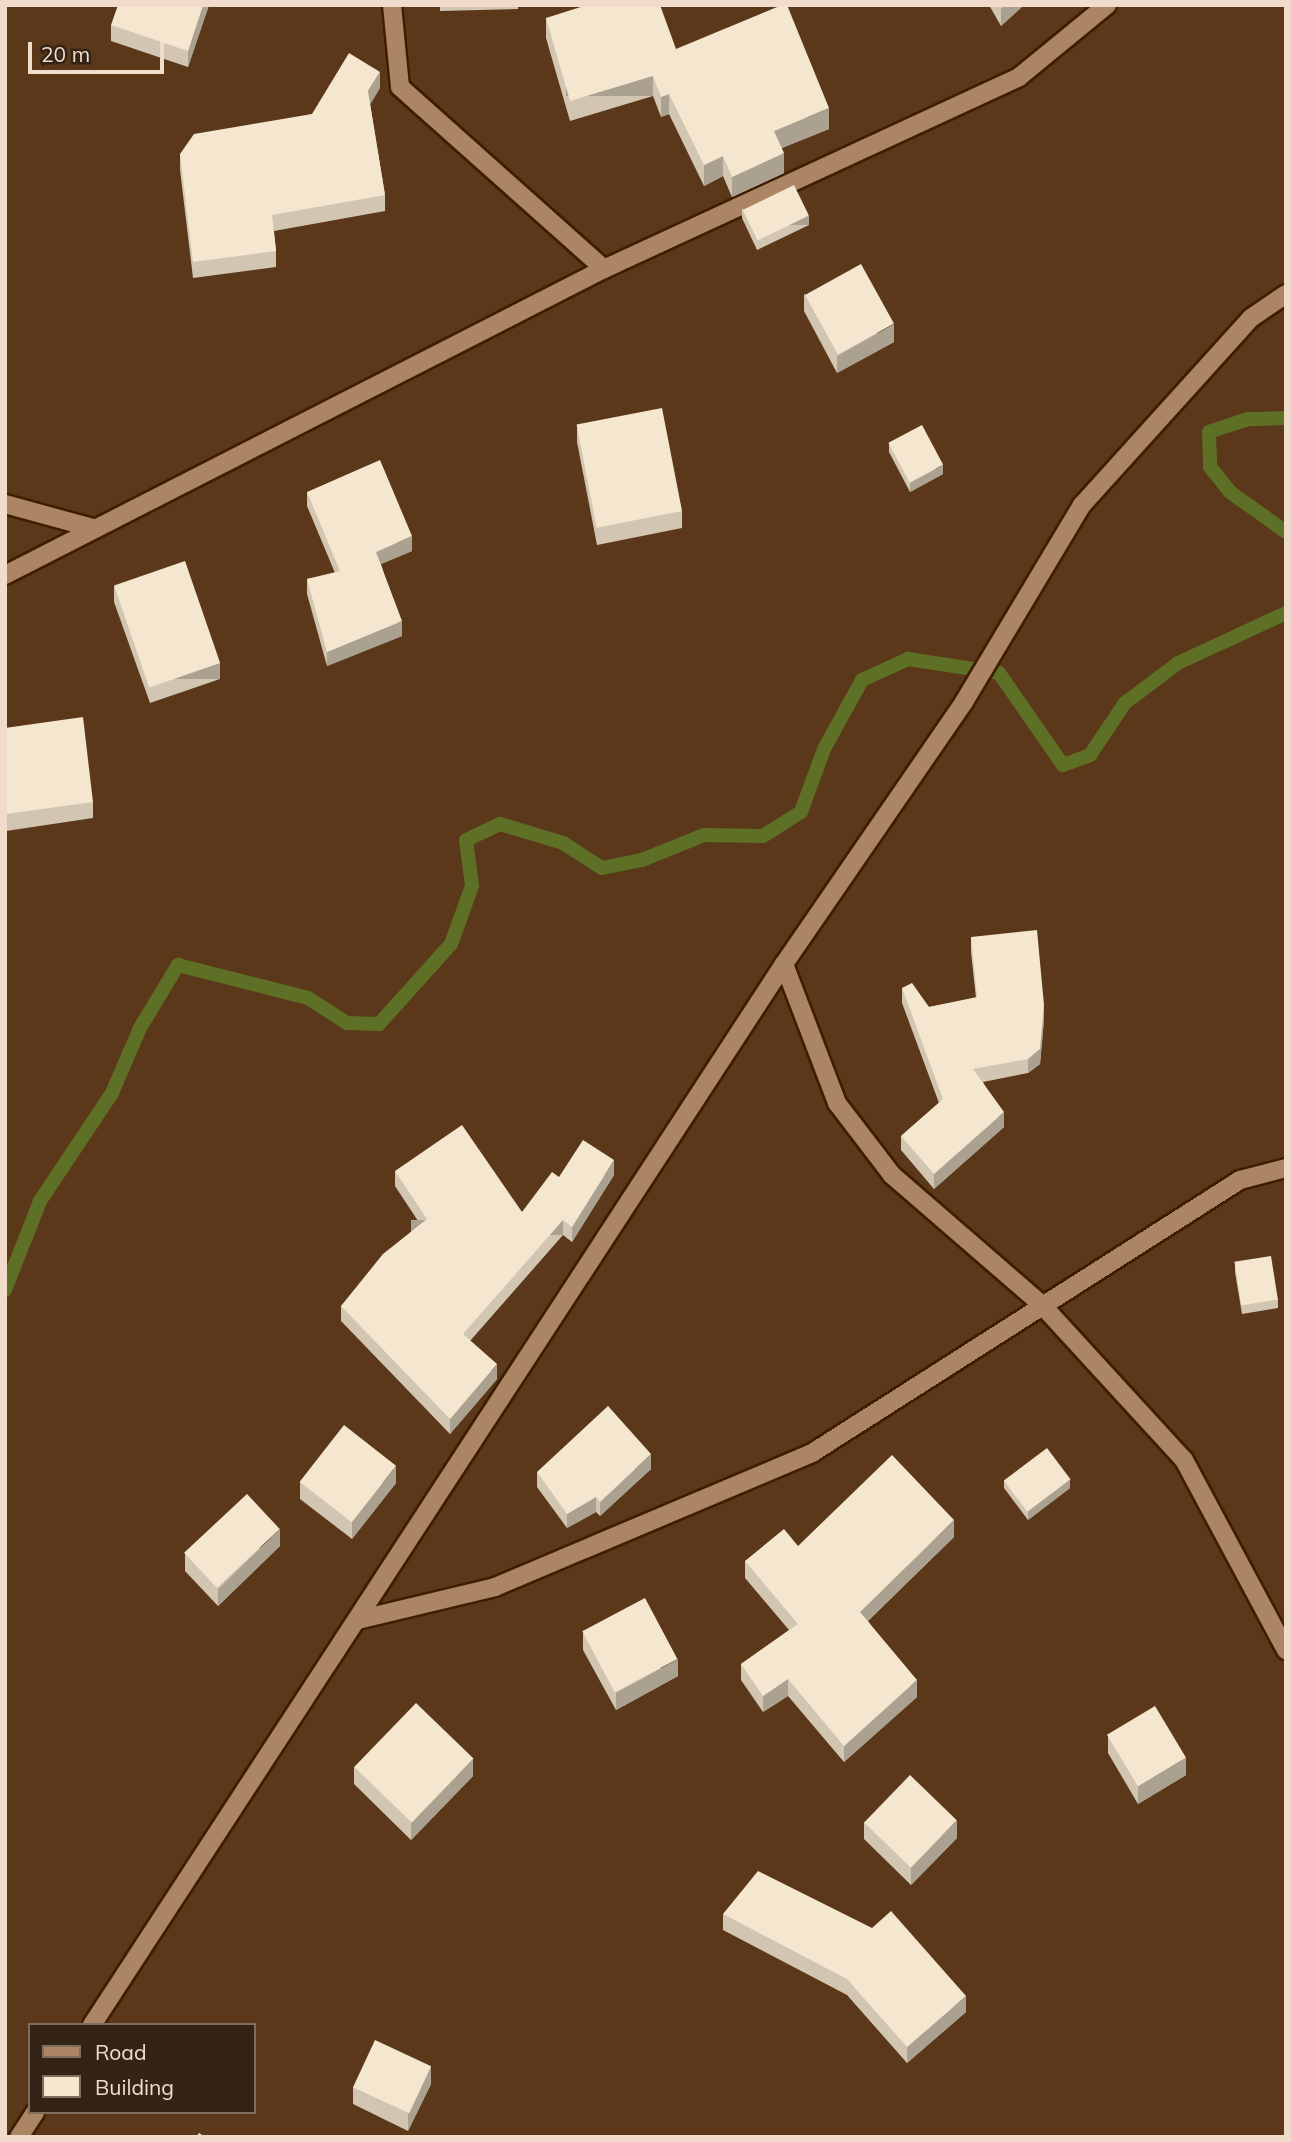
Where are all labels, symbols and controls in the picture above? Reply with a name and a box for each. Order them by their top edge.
scale bar [32,28,168,72]
text: 20 m [41,41,90,67]
legend [28,2023,256,2114]
text: Road [95,2039,146,2065]
text: Building [95,2074,174,2100]

